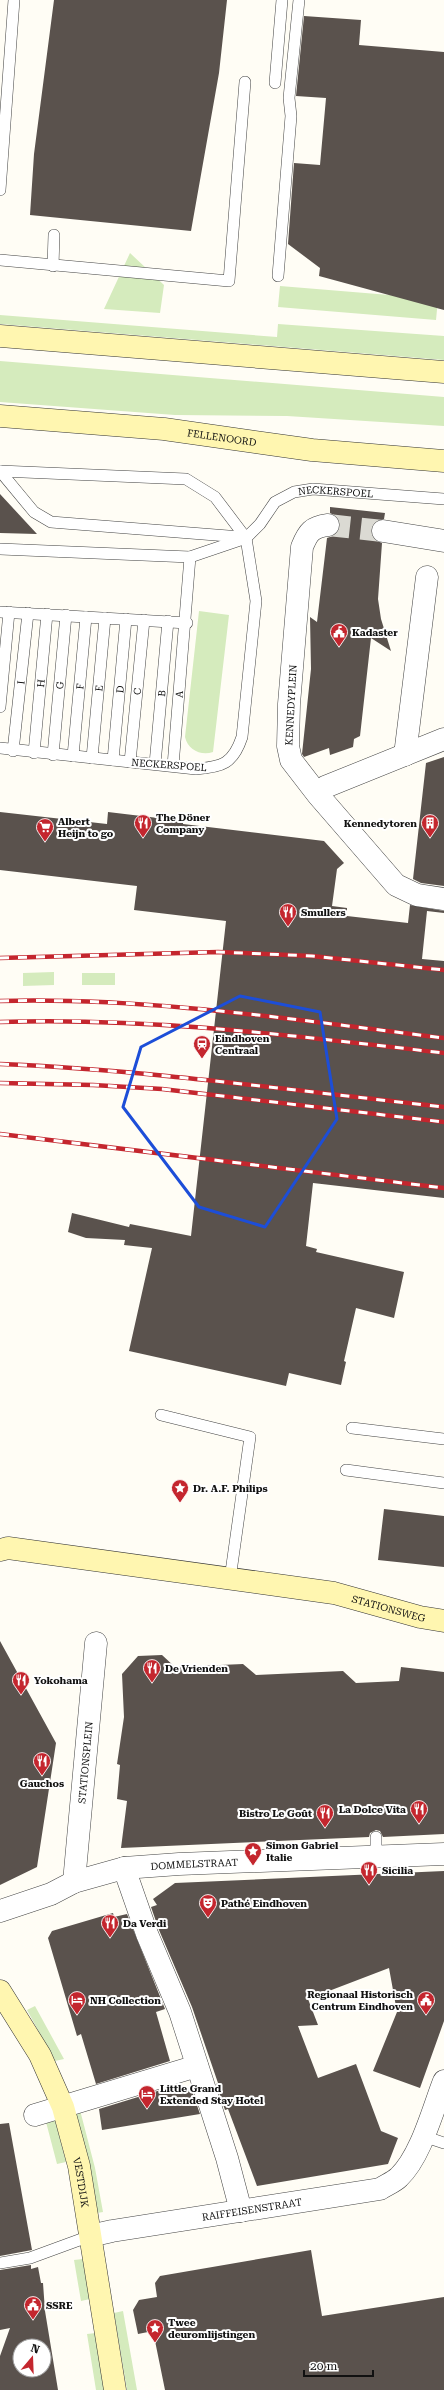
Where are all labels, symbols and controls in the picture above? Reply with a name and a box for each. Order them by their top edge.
street label: FELLENOORD [187,427,258,448]
street label: NECKERSPOEL [297,483,374,499]
public building icon: Kadaster [329,622,349,647]
place label: Kadaster [352,627,398,638]
street label: KENNEDYPLEIN [283,664,299,746]
street label: H [35,679,46,688]
street label: I [15,680,26,685]
street label: G [54,681,65,690]
street label: F [74,683,85,690]
street label: E [93,685,104,692]
street label: D [114,685,125,694]
street label: C [131,687,143,695]
street label: B [156,689,167,697]
street label: A [173,690,185,698]
street label: NECKERSPOEL [131,757,207,773]
place label: The Döner Company [156,812,210,835]
restaurant icon: The Döner Company [133,813,153,838]
building icon: Kennedytoren [420,813,440,838]
place label: Albert Heijn to go [58,816,114,839]
supermarket icon: Albert Heijn to go [35,817,55,842]
place label: Kennedytoren [344,818,417,829]
restaurant icon: Smullers [278,902,298,927]
place label: Smullers [301,907,346,918]
place label: Eindhoven Centraal [215,1033,270,1056]
station icon: Eindhoven Centraal [192,1034,212,1059]
place icon: Dr. A.F. Philips [170,1478,190,1503]
place label: Dr. A.F. Philips [193,1483,268,1494]
street label: STATIONSWEG [351,1593,426,1623]
restaurant icon: De Vrienden [142,1658,162,1683]
place label: De Vrienden [165,1663,228,1674]
restaurant icon: Yokohama [11,1670,31,1695]
place label: Yokohama [34,1675,88,1686]
street label: STATIONSPLEIN [76,1721,94,1804]
restaurant icon: Gauchos [32,1751,52,1776]
place label: Gauchos [20,1778,64,1789]
restaurant icon: La Dolce Vita [409,1799,429,1824]
restaurant icon: Bistro Le Goût [315,1803,335,1828]
place label: La Dolce Vita [339,1804,406,1815]
place label: Bistro Le Goût [239,1808,312,1819]
place label: Simon Gabriel Italie [266,1840,339,1863]
place icon: Simon Gabriel Italie [243,1841,263,1866]
street label: DOMMELSTRAAT [150,1856,239,1872]
restaurant icon: Sicilia [359,1860,379,1885]
place label: Sicilia [382,1865,413,1876]
theatre icon: Pathé Eindhoven [198,1893,218,1918]
place label: Pathé Eindhoven [221,1898,307,1909]
restaurant icon: Da Verdi [100,1913,120,1938]
place label: Da Verdi [123,1918,167,1929]
place label: Regionaal Historisch Centrum Eindhoven [307,1989,413,2012]
hotel icon: NH Collection [67,1990,87,2015]
public building icon: Regionaal Historisch Centrum Eindhoven [416,1990,436,2015]
place label: NH Collection [90,1995,161,2006]
place label: Little Grand Extended Stay Hotel [160,2083,264,2106]
hotel icon: Little Grand Extended Stay Hotel [137,2084,157,2109]
street label: VESTDIJK [71,2156,91,2209]
street label: RAIFFEISENSTRAAT [201,2196,303,2222]
public building icon: SSRE [23,2295,43,2320]
place label: SSRE [46,2300,73,2311]
place label: Twee deuromlijstingen [168,2317,255,2340]
place icon: Twee deuromlijstingen [145,2318,165,2343]
north arrow [12,2338,52,2378]
text: N [29,2341,42,2357]
scale bar [304,2352,373,2378]
text: 20 m [310,2359,337,2373]

